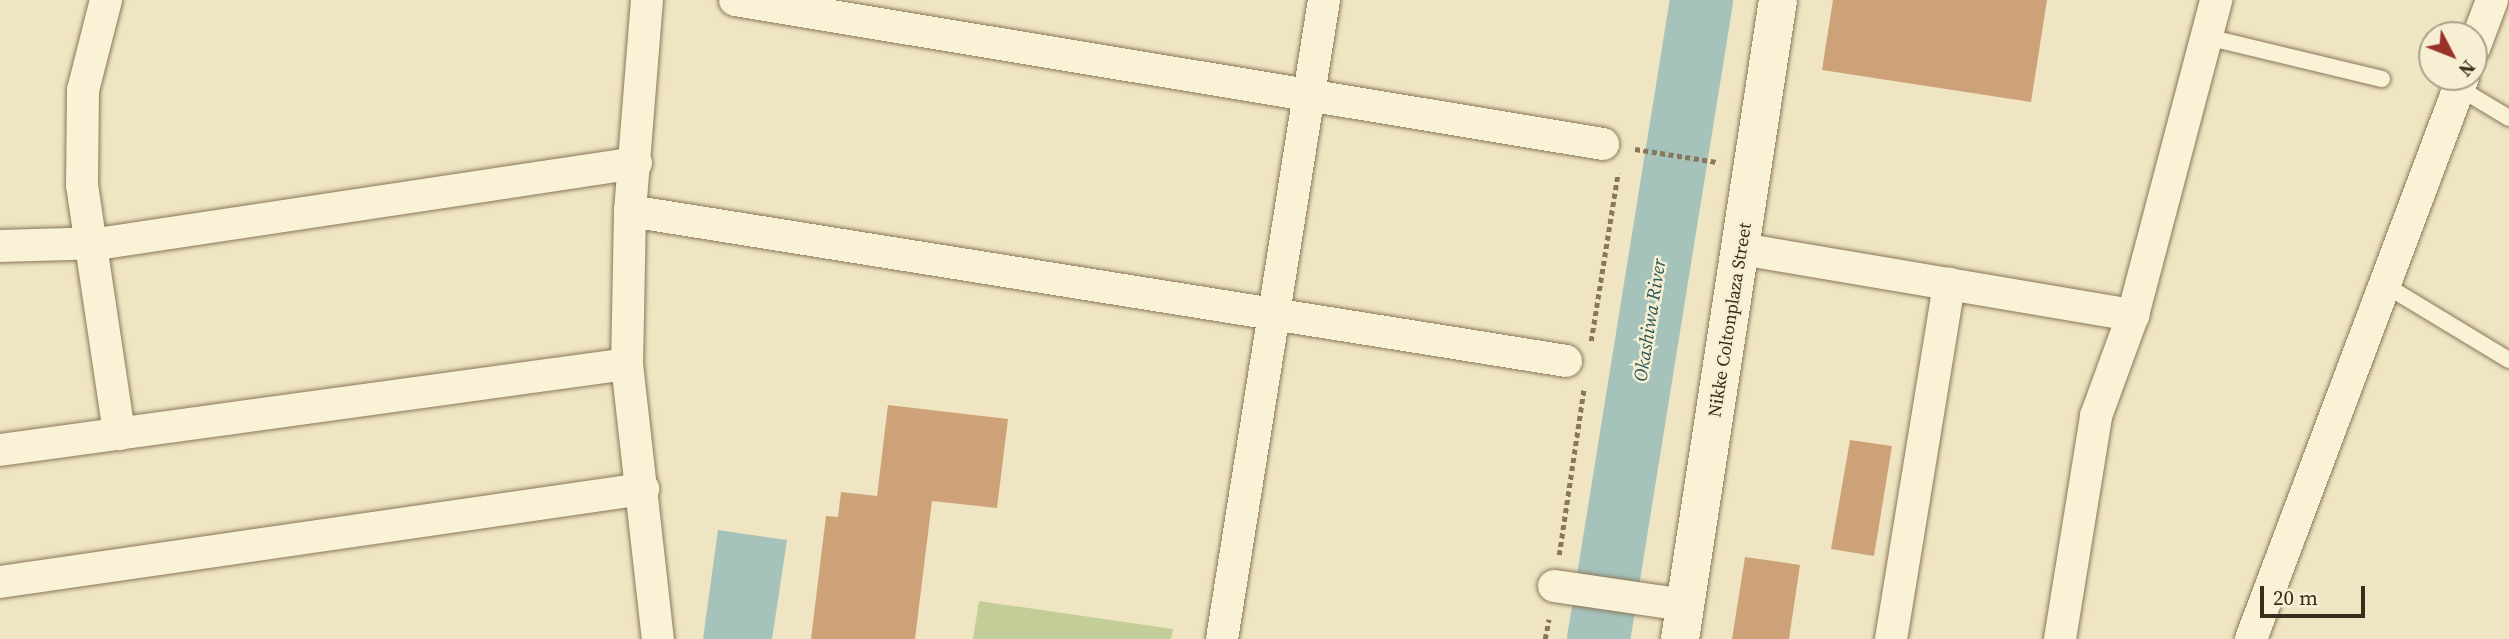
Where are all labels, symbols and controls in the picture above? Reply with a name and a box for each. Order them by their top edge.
north arrow [2418,21,2488,91]
text: N [2453,55,2481,83]
street label: Nikke Coltonplaza Street [1704,221,1756,419]
water label: Okashiwa River [1629,257,1671,383]
scale bar [2264,572,2369,616]
text: 20 m [2273,583,2318,612]

